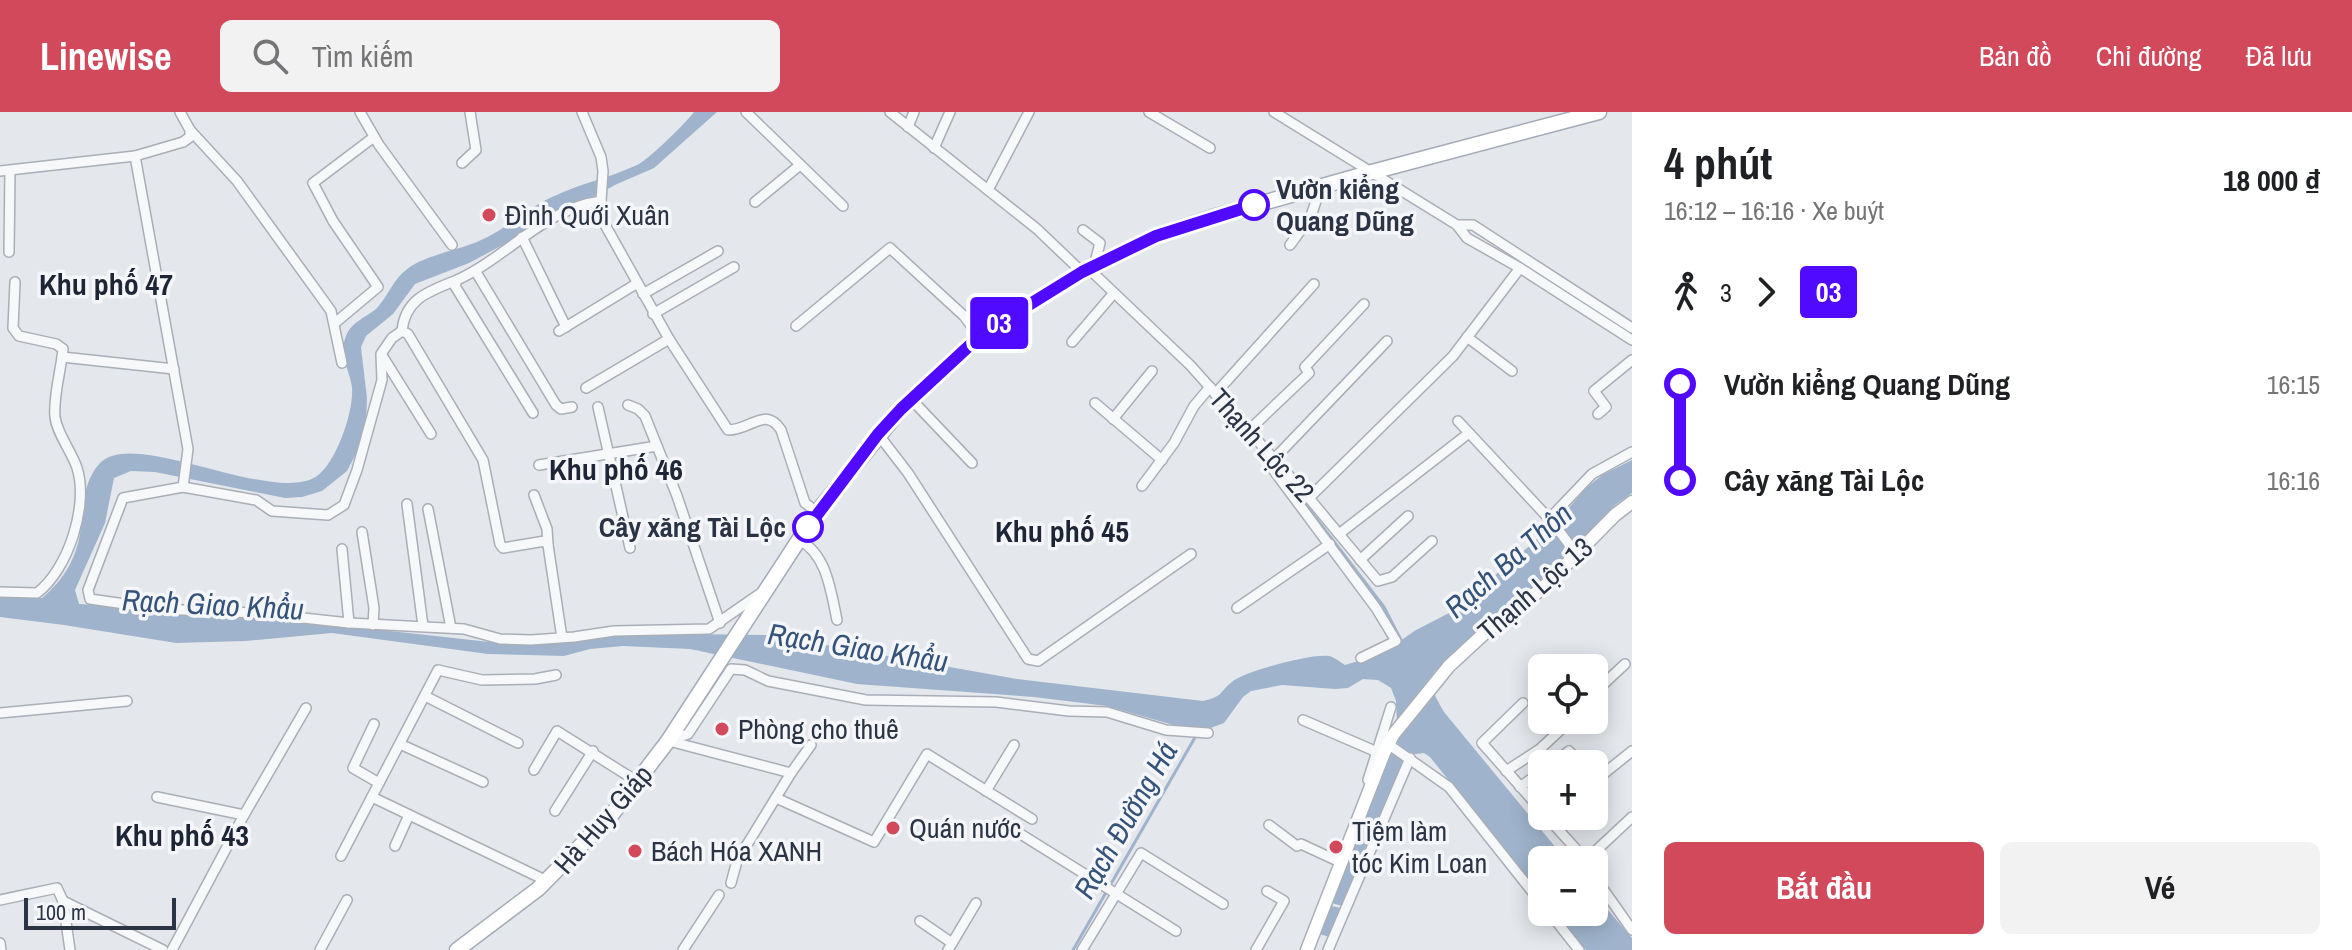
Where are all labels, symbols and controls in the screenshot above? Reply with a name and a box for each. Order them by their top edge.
search box [220,20,780,92]
text: Linewise [40,31,172,82]
icon: search [248,34,292,78]
text: Tìm kiếm [312,36,414,76]
text: Bản đồ [1979,37,2052,75]
text: Chỉ đường [2096,37,2202,75]
text: Đã lưu [2246,37,2312,75]
text: 4 phút [1664,133,1772,193]
text: 18 000 ₫ [2223,160,2320,200]
place label: Vườn kiểng Quang Dũng [1276,170,1414,240]
marker: Vườn kiểng Quang Dũng [1239,190,1269,220]
text: 16:12 – 16:16 · Xe buýt [1664,193,1884,228]
place label: Đình Quới Xuân [505,196,670,234]
marker: Đình Quới Xuân [480,206,498,224]
district label: Khu phố 47 [39,264,173,304]
icon: walk [1664,270,1708,314]
icon: forward [1744,270,1788,314]
text: 03 [1816,273,1841,311]
text: 3 [1720,275,1732,310]
line badge: 03 [963,297,1035,349]
text: 03 [986,304,1012,342]
text: Vườn kiểng Quang Dũng [1724,364,2010,404]
text: 16:15 [2267,367,2320,402]
street label: Thạnh Lộc 22 [1201,380,1323,510]
district label: Khu phố 46 [549,449,683,489]
text: Cây xăng Tài Lộc [1724,460,1925,500]
text: 16:16 [2267,463,2320,498]
water label: Rạch Ba Thôn [1436,493,1580,627]
place label: Cây xăng Tài Lộc [599,508,786,546]
district label: Khu phố 45 [995,511,1129,551]
marker: Cây xăng Tài Lộc [793,512,823,542]
street label: Thạnh Lộc 13 [1470,529,1600,649]
water label: Rạch Giao Khẩu [121,579,305,629]
water label: Rạch Giao Khẩu [765,613,951,681]
map controls [1528,654,1608,926]
button: locate [1528,654,1608,734]
place label: Phòng cho thuê [738,710,899,748]
marker: Phòng cho thuê [713,720,731,738]
water label: Rạch Đường Há [1064,734,1186,906]
button: + [1528,750,1608,830]
street label: Hà Huy Giáp [545,756,661,882]
place label: Quán nước [909,809,1021,847]
place label: Tiệm làm tóc Kim Loan [1352,812,1487,882]
district label: Khu phố 43 [115,815,249,855]
marker: Quán nước [884,819,902,837]
place label: Bách Hóa XANH [651,832,822,870]
marker: Tiệm làm tóc Kim Loan [1327,838,1345,856]
marker: Bách Hóa XANH [626,842,644,860]
button: Bắt đầu [1664,842,1984,934]
button: Vé [2000,842,2320,934]
button: − [1528,846,1608,926]
scale bar [24,894,176,930]
text: 100 m [36,897,86,927]

